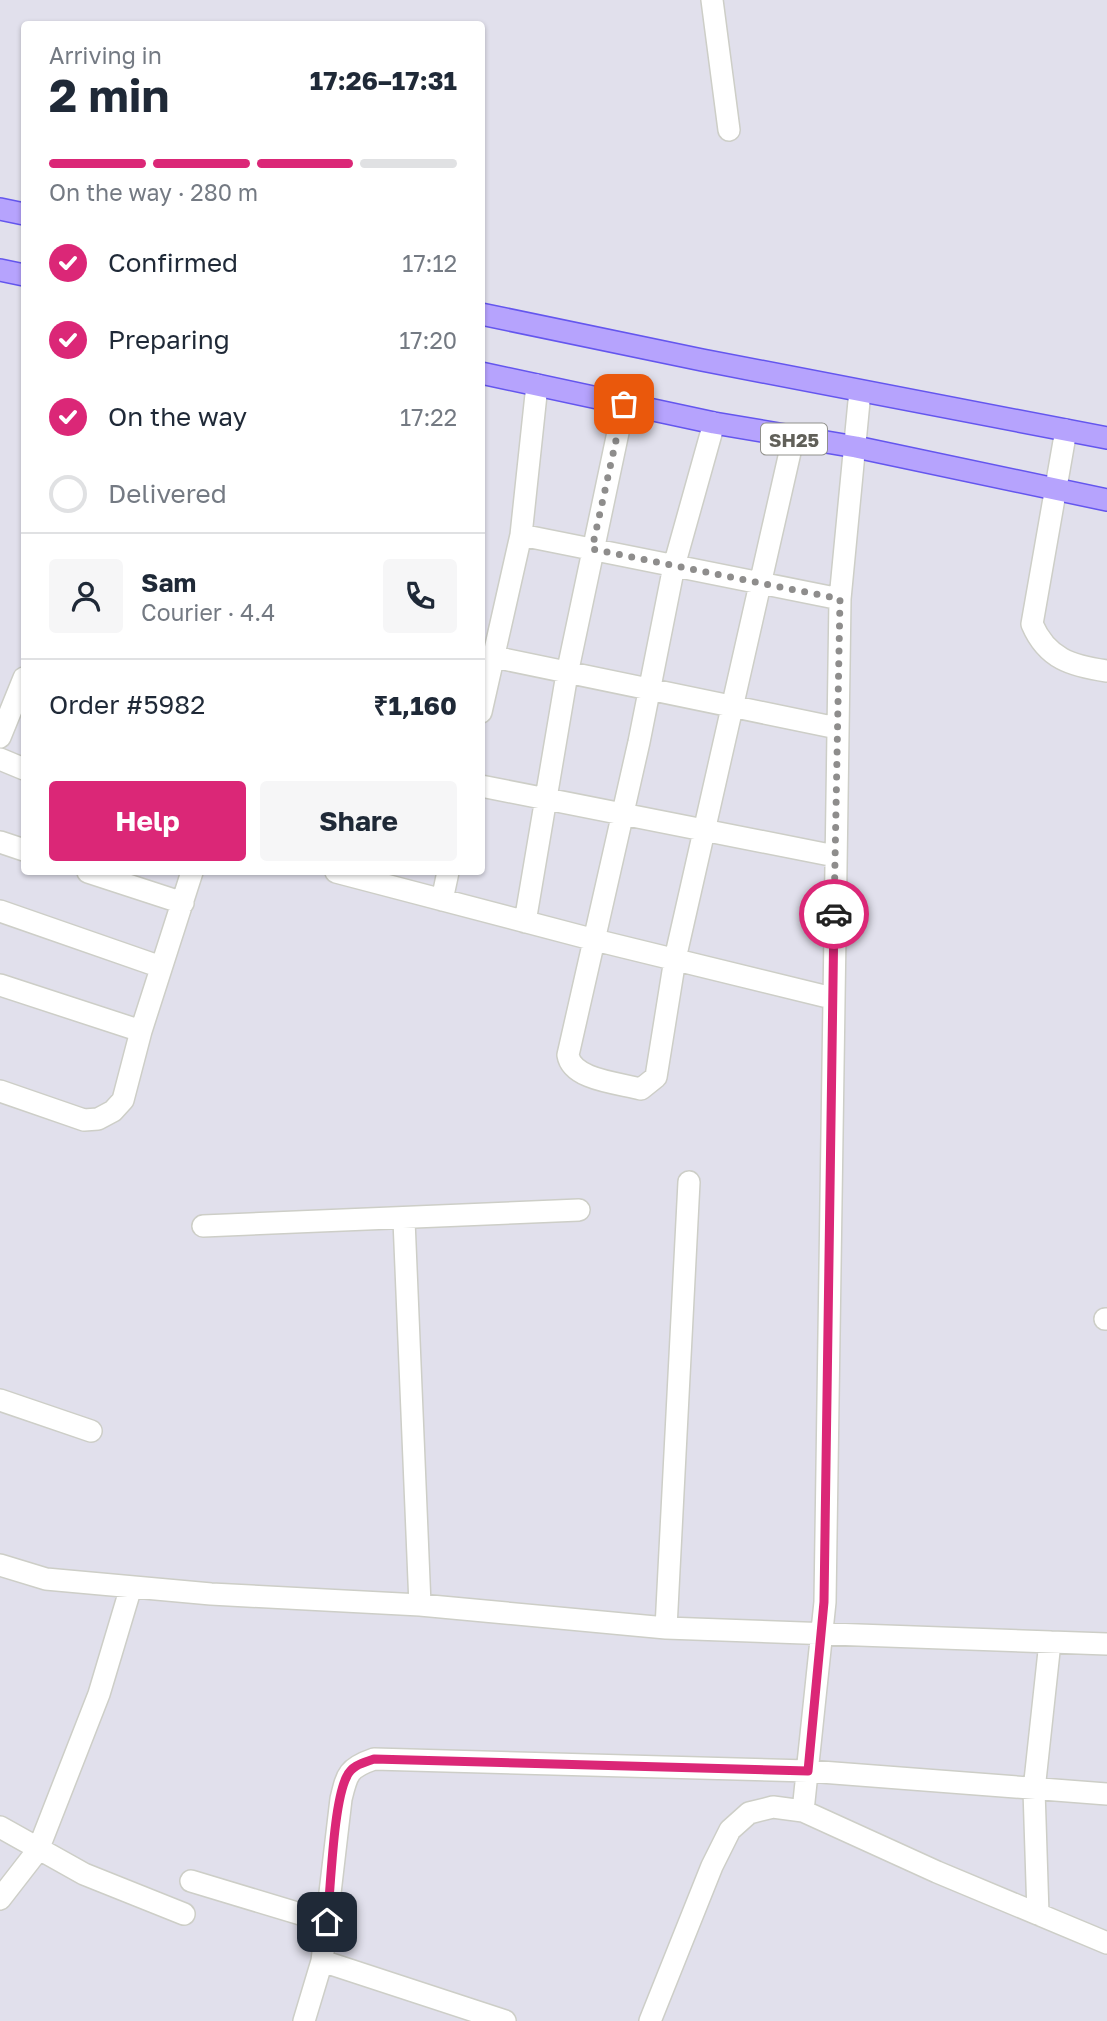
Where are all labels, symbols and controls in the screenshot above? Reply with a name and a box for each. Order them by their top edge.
text: Arriving in [49,41,162,69]
text: 17:26–17:31 [310,65,457,96]
text: 2 min [49,67,169,122]
text: On the way · 280 m [49,178,258,206]
icon: check [49,244,87,282]
text: Confirmed [108,247,238,278]
text: 17:12 [402,249,457,277]
icon: check [49,321,87,359]
text: Preparing [108,324,230,355]
text: 17:20 [399,326,457,354]
pin [594,374,654,434]
icon: bag [605,385,643,423]
icon: check [49,398,87,436]
text: On the way [108,401,247,432]
text: 17:22 [400,403,457,431]
road number: SH25 [761,424,827,454]
text: Delivered [108,478,227,509]
button: person [49,559,123,633]
button: phone [383,559,457,633]
text: Sam [141,567,196,598]
text: Courier · 4.4 [141,598,275,626]
text: Order #5982 [49,689,205,720]
text: ₹1,160 [374,690,457,721]
button: Help [49,781,246,861]
button: Share [260,781,457,861]
courier [799,879,869,949]
icon: car [815,895,853,933]
pin [297,1892,357,1952]
icon: home [308,1903,346,1941]

